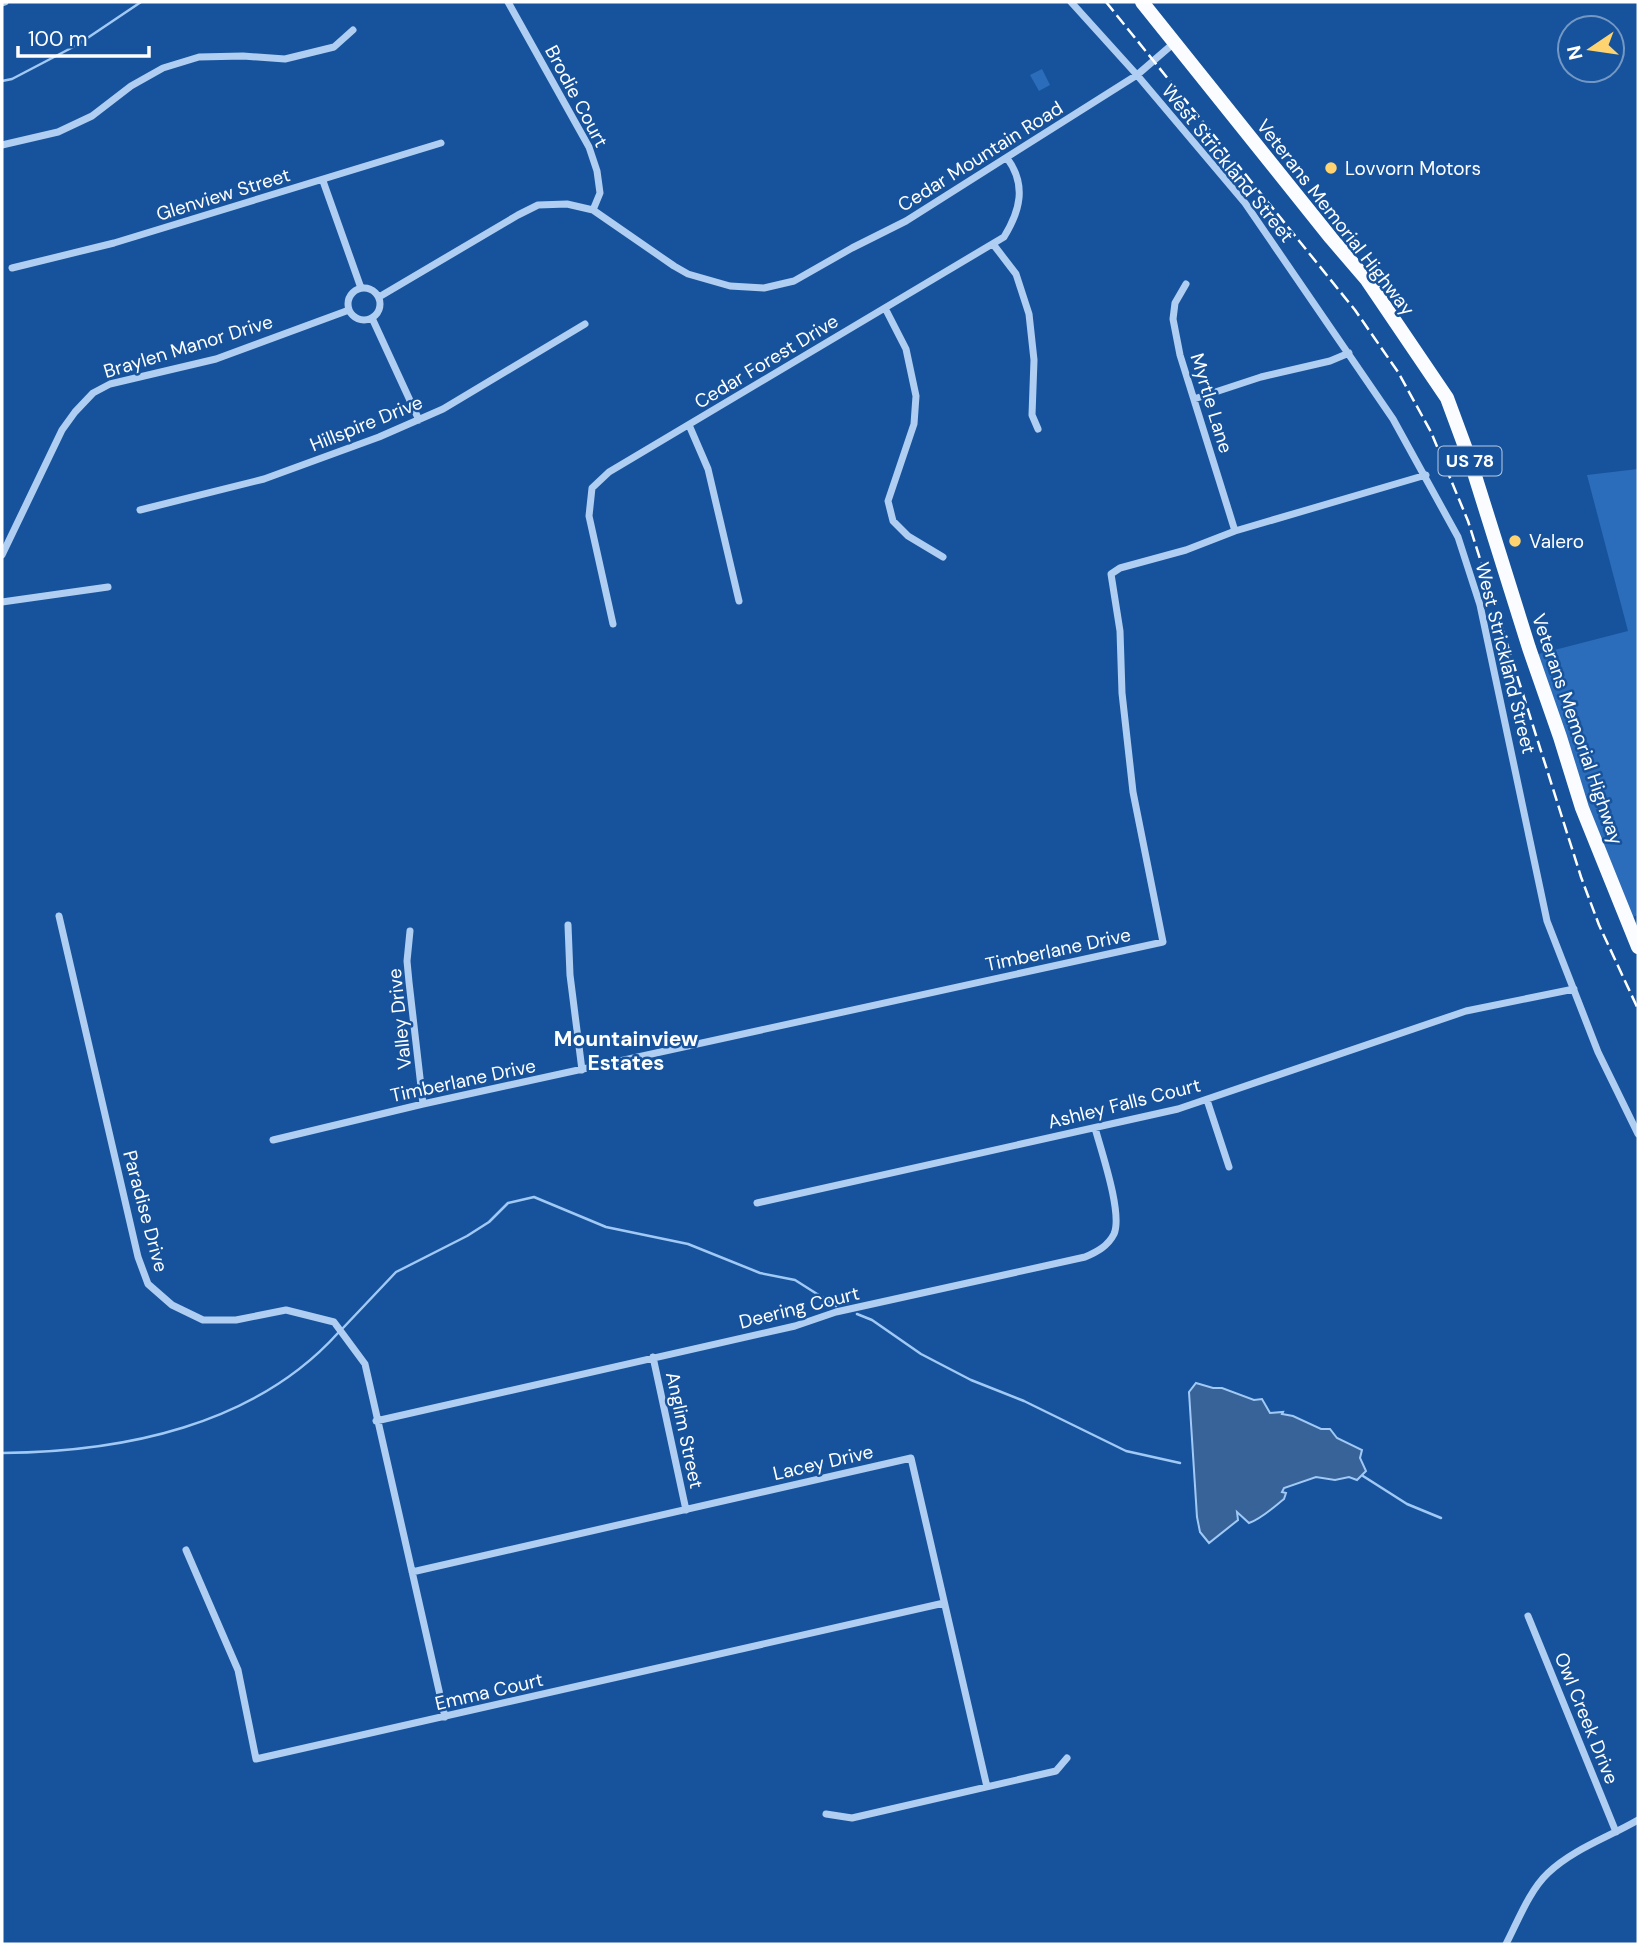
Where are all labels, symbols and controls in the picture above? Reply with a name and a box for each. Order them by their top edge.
scale bar [18,14,149,58]
north arrow [1556,14,1626,84]
text: 100 m [28,25,88,53]
street label: Brodie Court [539,41,614,152]
text: N [1561,43,1589,62]
street label: West Strickland Street [1156,79,1299,248]
street label: Cedar Mountain Road [893,95,1068,217]
street label: Veterans Memorial Highway [1251,114,1420,321]
place label: Lovvorn Motors [1345,156,1481,181]
marker: Lovvorn Motors [1323,160,1339,176]
street label: Glenview Street [153,162,293,227]
street label: Braylen Manor Drive [101,309,276,384]
street label: Cedar Forest Drive [690,309,843,414]
street label: Myrtle Lane [1184,350,1239,456]
street label: Hillspire Drive [306,389,426,457]
road number: US 78 [1438,447,1502,476]
place label: Valero [1529,529,1584,554]
marker: Valero [1507,533,1523,549]
street label: West Strickland Street [1470,560,1541,757]
street label: Veterans Memorial Highway [1526,610,1629,848]
street label: Timberlane Drive [983,922,1133,977]
street label: Valley Drive [382,967,417,1071]
district label: Mountainview Estates [554,1025,698,1077]
street label: Timberlane Drive [388,1053,538,1108]
street label: Ashley Falls Court [1045,1072,1203,1135]
street label: Paradise Drive [117,1147,174,1275]
street label: Deering Court [736,1280,862,1335]
street label: Anglim Street [660,1369,709,1491]
street label: Lacey Drive [770,1439,876,1486]
street label: Owl Creek Drive [1549,1649,1624,1788]
street label: Emma Court [433,1667,546,1716]

